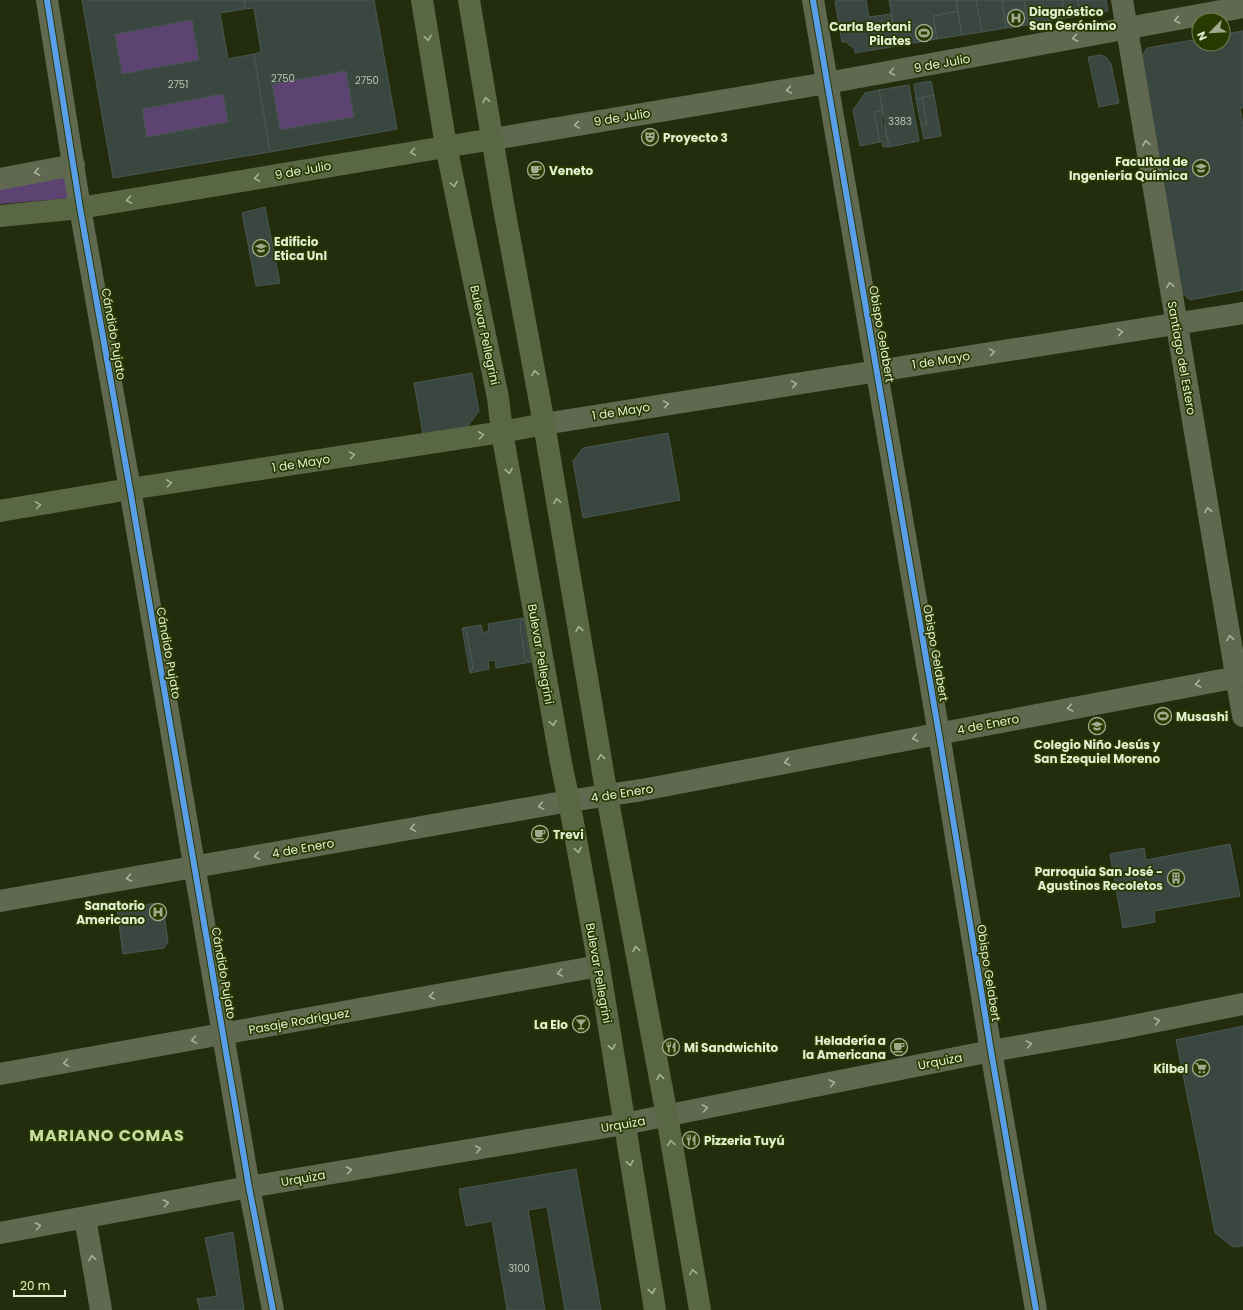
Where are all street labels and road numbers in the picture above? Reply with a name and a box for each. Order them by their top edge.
street label: 9 de Julio [912,50,972,76]
street label: 9 de Julio [592,104,652,130]
street label: 9 de Julio [273,157,333,183]
street label: Bulevar Pellegrini [466,283,504,387]
street label: Obispo Gelabert [865,284,899,384]
street label: Cándido Pujato [98,287,130,382]
street label: Santiago del Estero [1164,300,1200,417]
street label: 1 de Mayo [911,347,972,373]
street label: 1 de Mayo [591,398,652,424]
street label: 1 de Mayo [271,450,332,476]
street label: Bulevar Pellegrini [524,602,558,706]
street label: Obispo Gelabert [919,603,953,703]
street label: Cándido Pujato [153,606,185,701]
street label: 4 de Enero [955,710,1021,738]
street label: 4 de Enero [590,780,655,806]
street label: 4 de Enero [271,834,336,862]
street label: Bulevar Pellegrini [582,921,616,1025]
street label: Obispo Gelabert [973,923,1005,1023]
street label: Cándido Pujato [208,926,240,1021]
street label: Pasaje Rodríguez [247,1004,351,1038]
street label: Urquiza [916,1048,964,1074]
street label: Urquiza [599,1112,647,1136]
street label: Urquiza [279,1166,327,1190]

